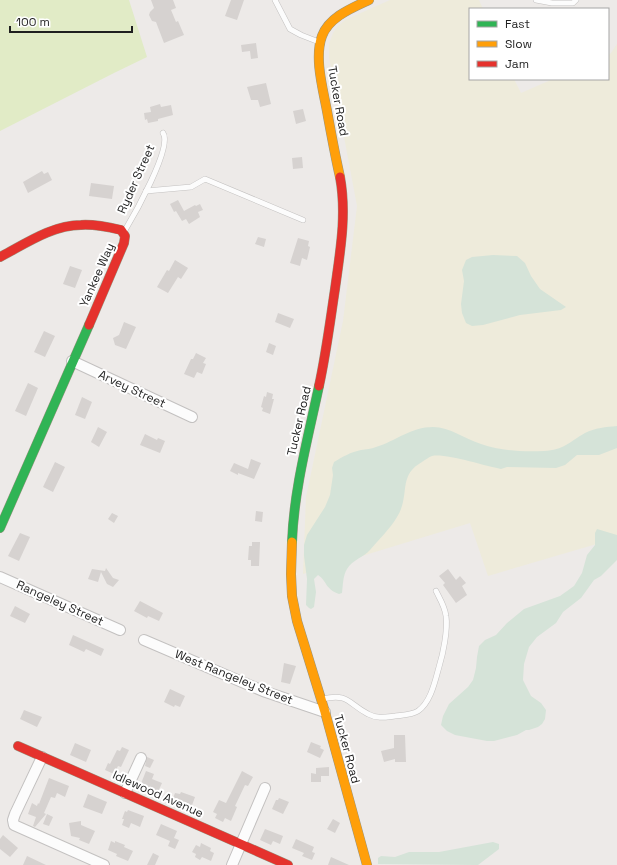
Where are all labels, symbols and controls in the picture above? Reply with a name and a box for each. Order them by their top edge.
scale bar [10,8,132,34]
legend [469,8,609,80]
text: 100 m [16,14,50,30]
text: Fast [505,16,530,32]
text: Slow [505,36,532,52]
text: Jam [505,56,529,72]
street label: Tucker Road [324,65,352,137]
street label: Ryder Street [114,142,158,216]
street label: Yankee Way [76,240,118,310]
street label: Arvey Street [96,366,168,412]
street label: Tucker Road [283,385,315,457]
street label: Rangeley Street [14,577,106,629]
street label: West Rangeley Street [173,646,295,708]
street label: Tucker Road [330,713,364,785]
street label: Idlewood Avenue [110,767,206,821]

